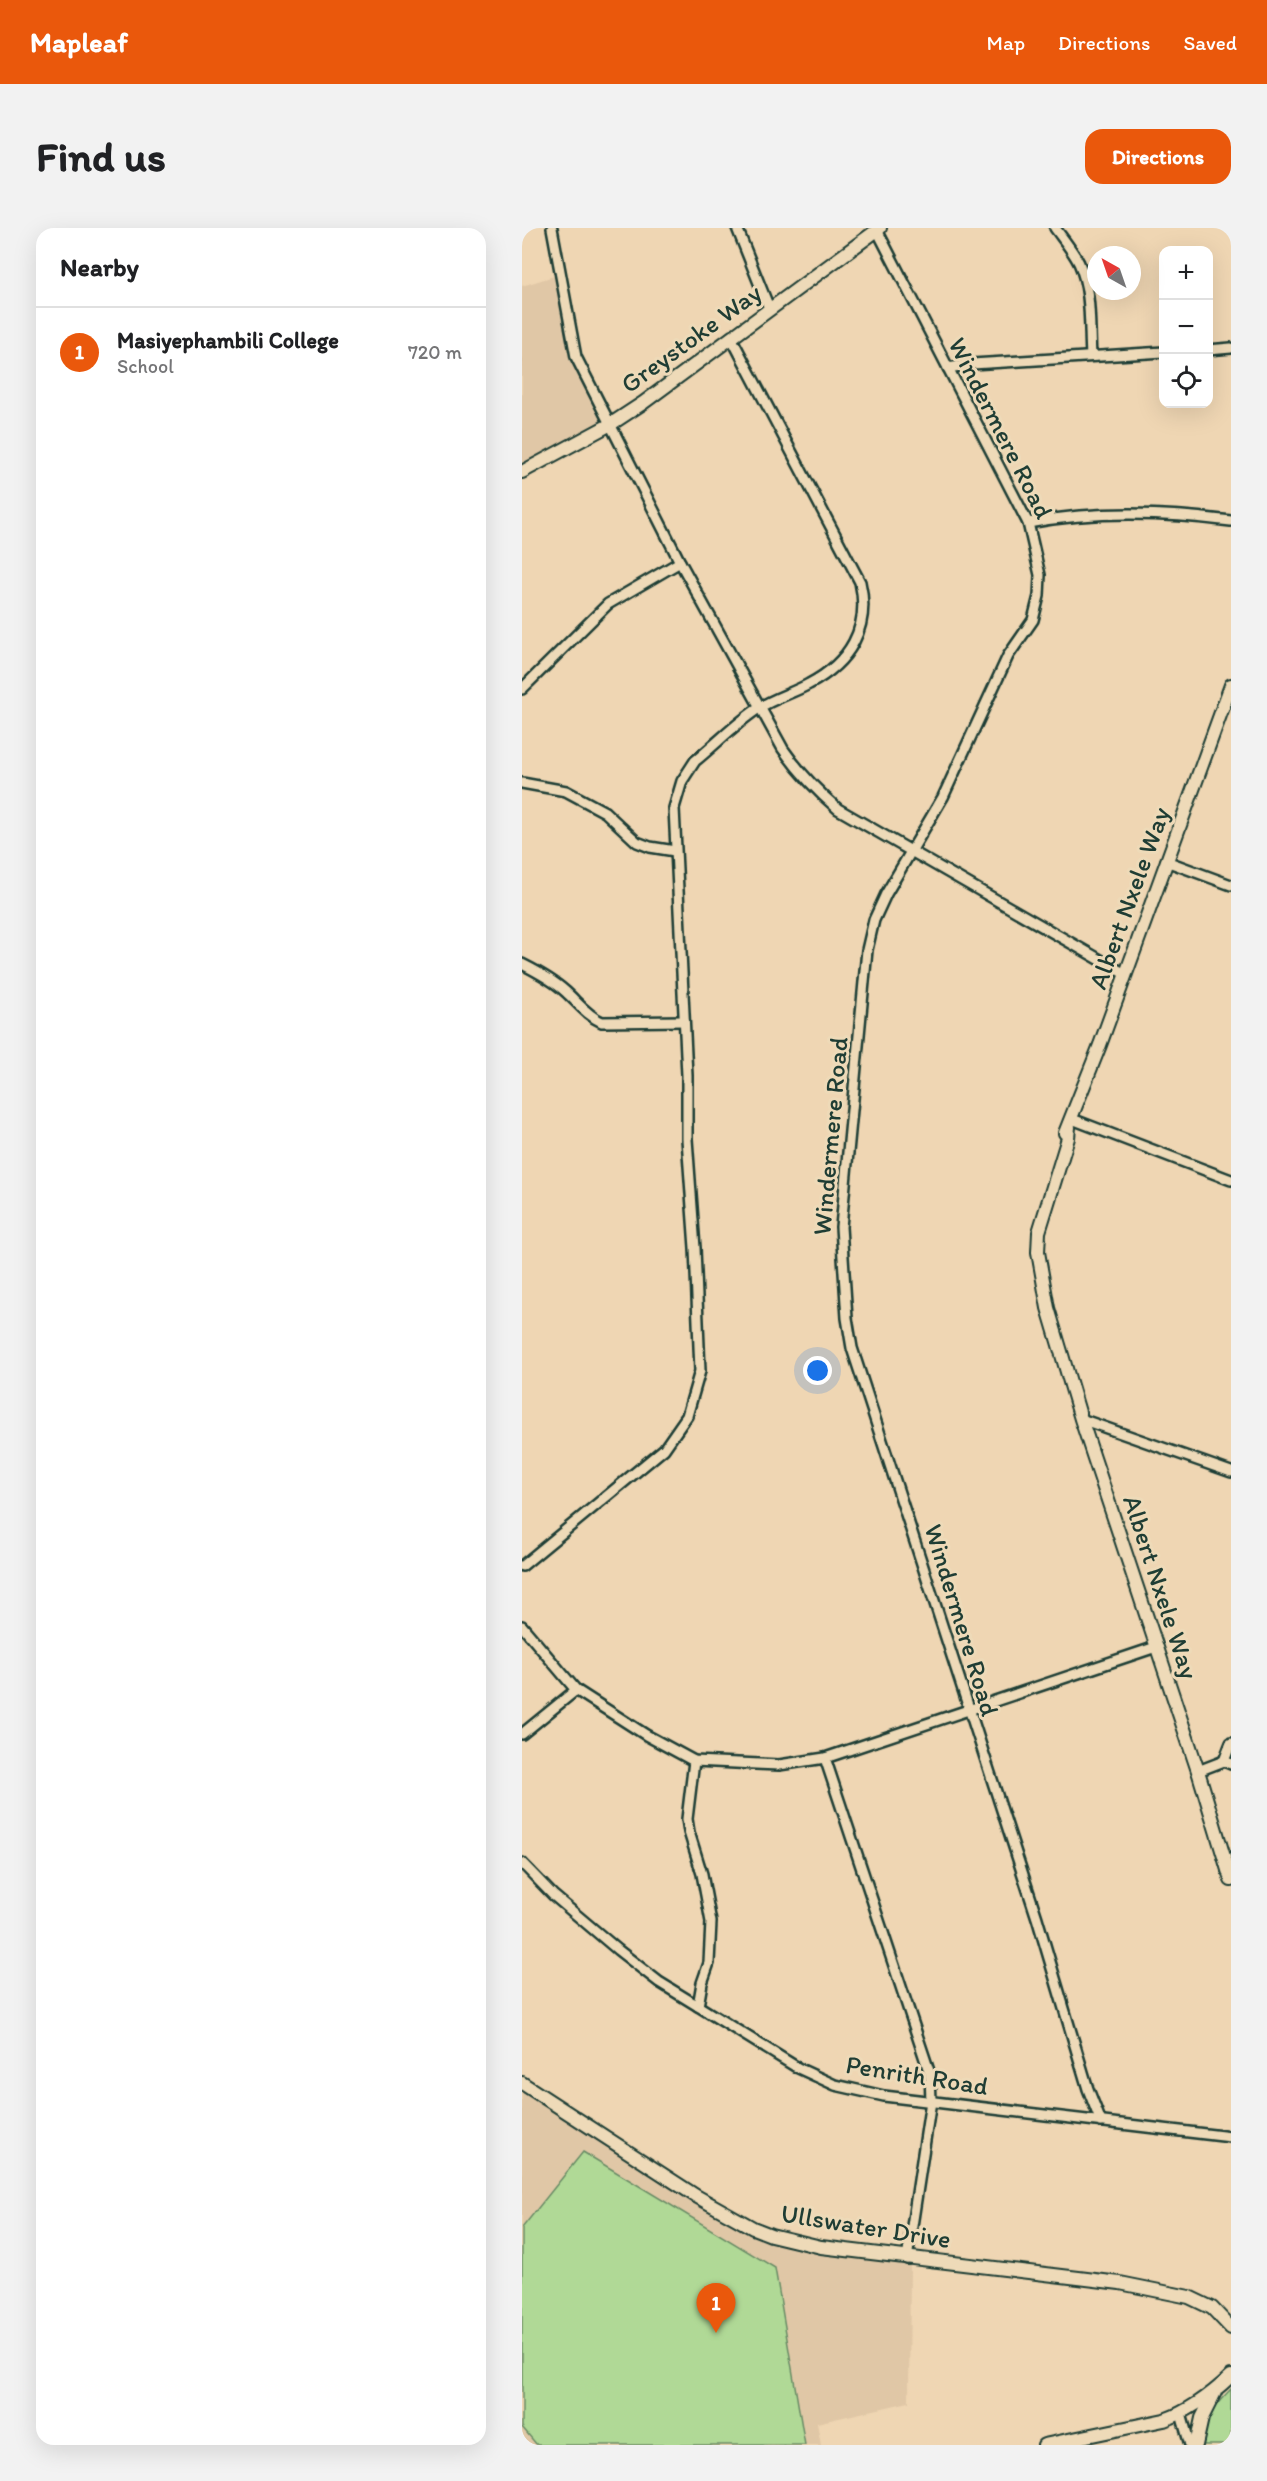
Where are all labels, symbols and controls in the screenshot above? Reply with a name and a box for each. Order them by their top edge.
text: Mapleaf [30,25,128,59]
text: Map [987,30,1025,55]
text: Directions [1058,30,1150,55]
text: Saved [1183,30,1237,55]
button: Directions [1085,129,1231,184]
text: Find us [36,131,166,182]
north arrow [1087,246,1141,300]
map controls [1159,246,1213,408]
button: + [1159,246,1213,300]
text: Nearby [60,251,139,283]
street label: Greystoke Way [614,276,768,400]
button: − [1159,300,1213,354]
text: Masiyephambili College [117,327,339,354]
street label: Windermere Road [942,332,1060,524]
text: 1 [75,340,84,364]
text: 720 m [408,340,462,364]
text: School [117,354,174,378]
button: locate [1159,354,1213,408]
street label: Albert Nxele Way [1081,803,1177,993]
street label: Windermere Road [805,1035,855,1237]
your location [803,1356,832,1385]
street label: Albert Nxele Way [1116,1491,1206,1683]
street label: Windermere Road [918,1520,1006,1720]
street label: Penrith Road [844,2048,991,2102]
street label: Ullswater Drive [779,2197,953,2255]
pin: 1 [696,2284,736,2333]

